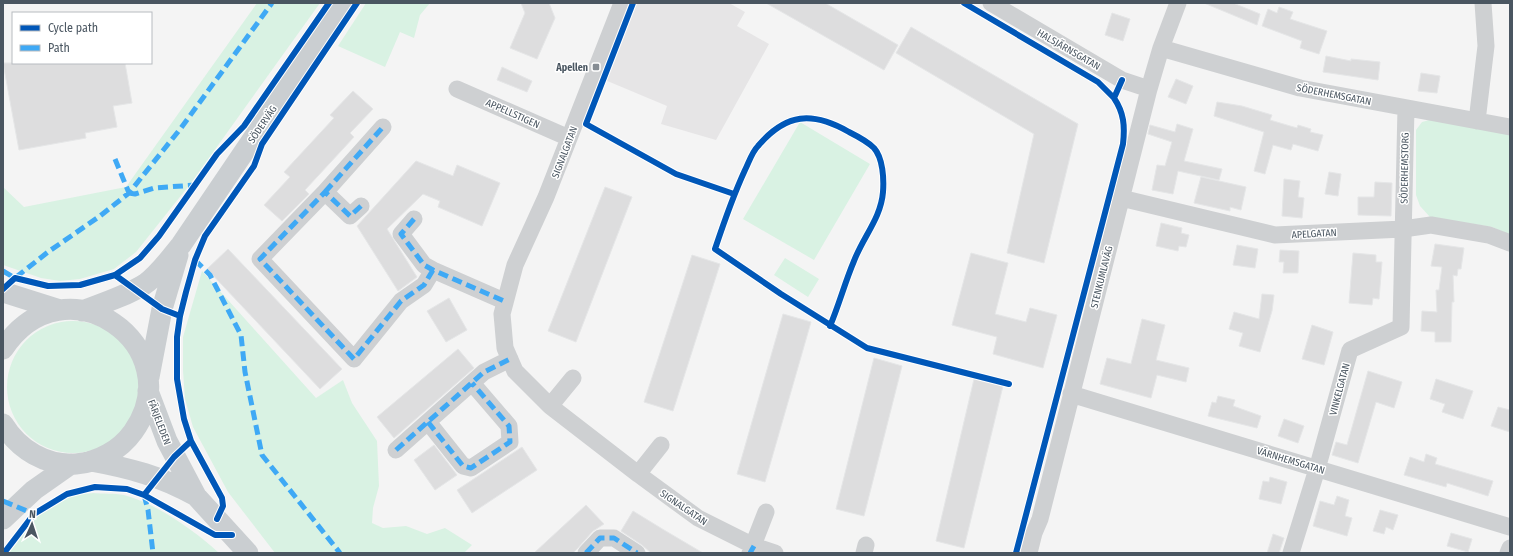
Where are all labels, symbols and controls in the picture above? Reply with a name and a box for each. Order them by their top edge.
legend [12,12,152,64]
text: Cycle path [48,21,98,35]
street label: HALSJÄRNSGATAN [1035,26,1103,73]
text: Path [48,41,70,55]
place label: Apellen [555,62,588,74]
marker: Apellen [591,62,601,72]
street label: SÖDERHEMSGATAN [1295,81,1372,108]
street label: APPELLSTIGEN [484,97,541,131]
street label: SÖDERVÄG [245,103,280,146]
street label: SIGNALGATAN [550,125,580,180]
street label: SÖDERHEMSTORG [1397,132,1412,204]
street label: APELGATAN [1291,227,1337,241]
street label: STENKUMLAVÄG [1087,244,1116,310]
street label: VINKELGATAN [1327,362,1353,417]
street label: FÄRJELEDEN [145,398,174,447]
street label: VÄRNHEMSGATAN [1255,444,1326,477]
street label: SIGNALGATAN [657,488,709,528]
north arrow [12,504,52,544]
text: N [29,508,36,521]

